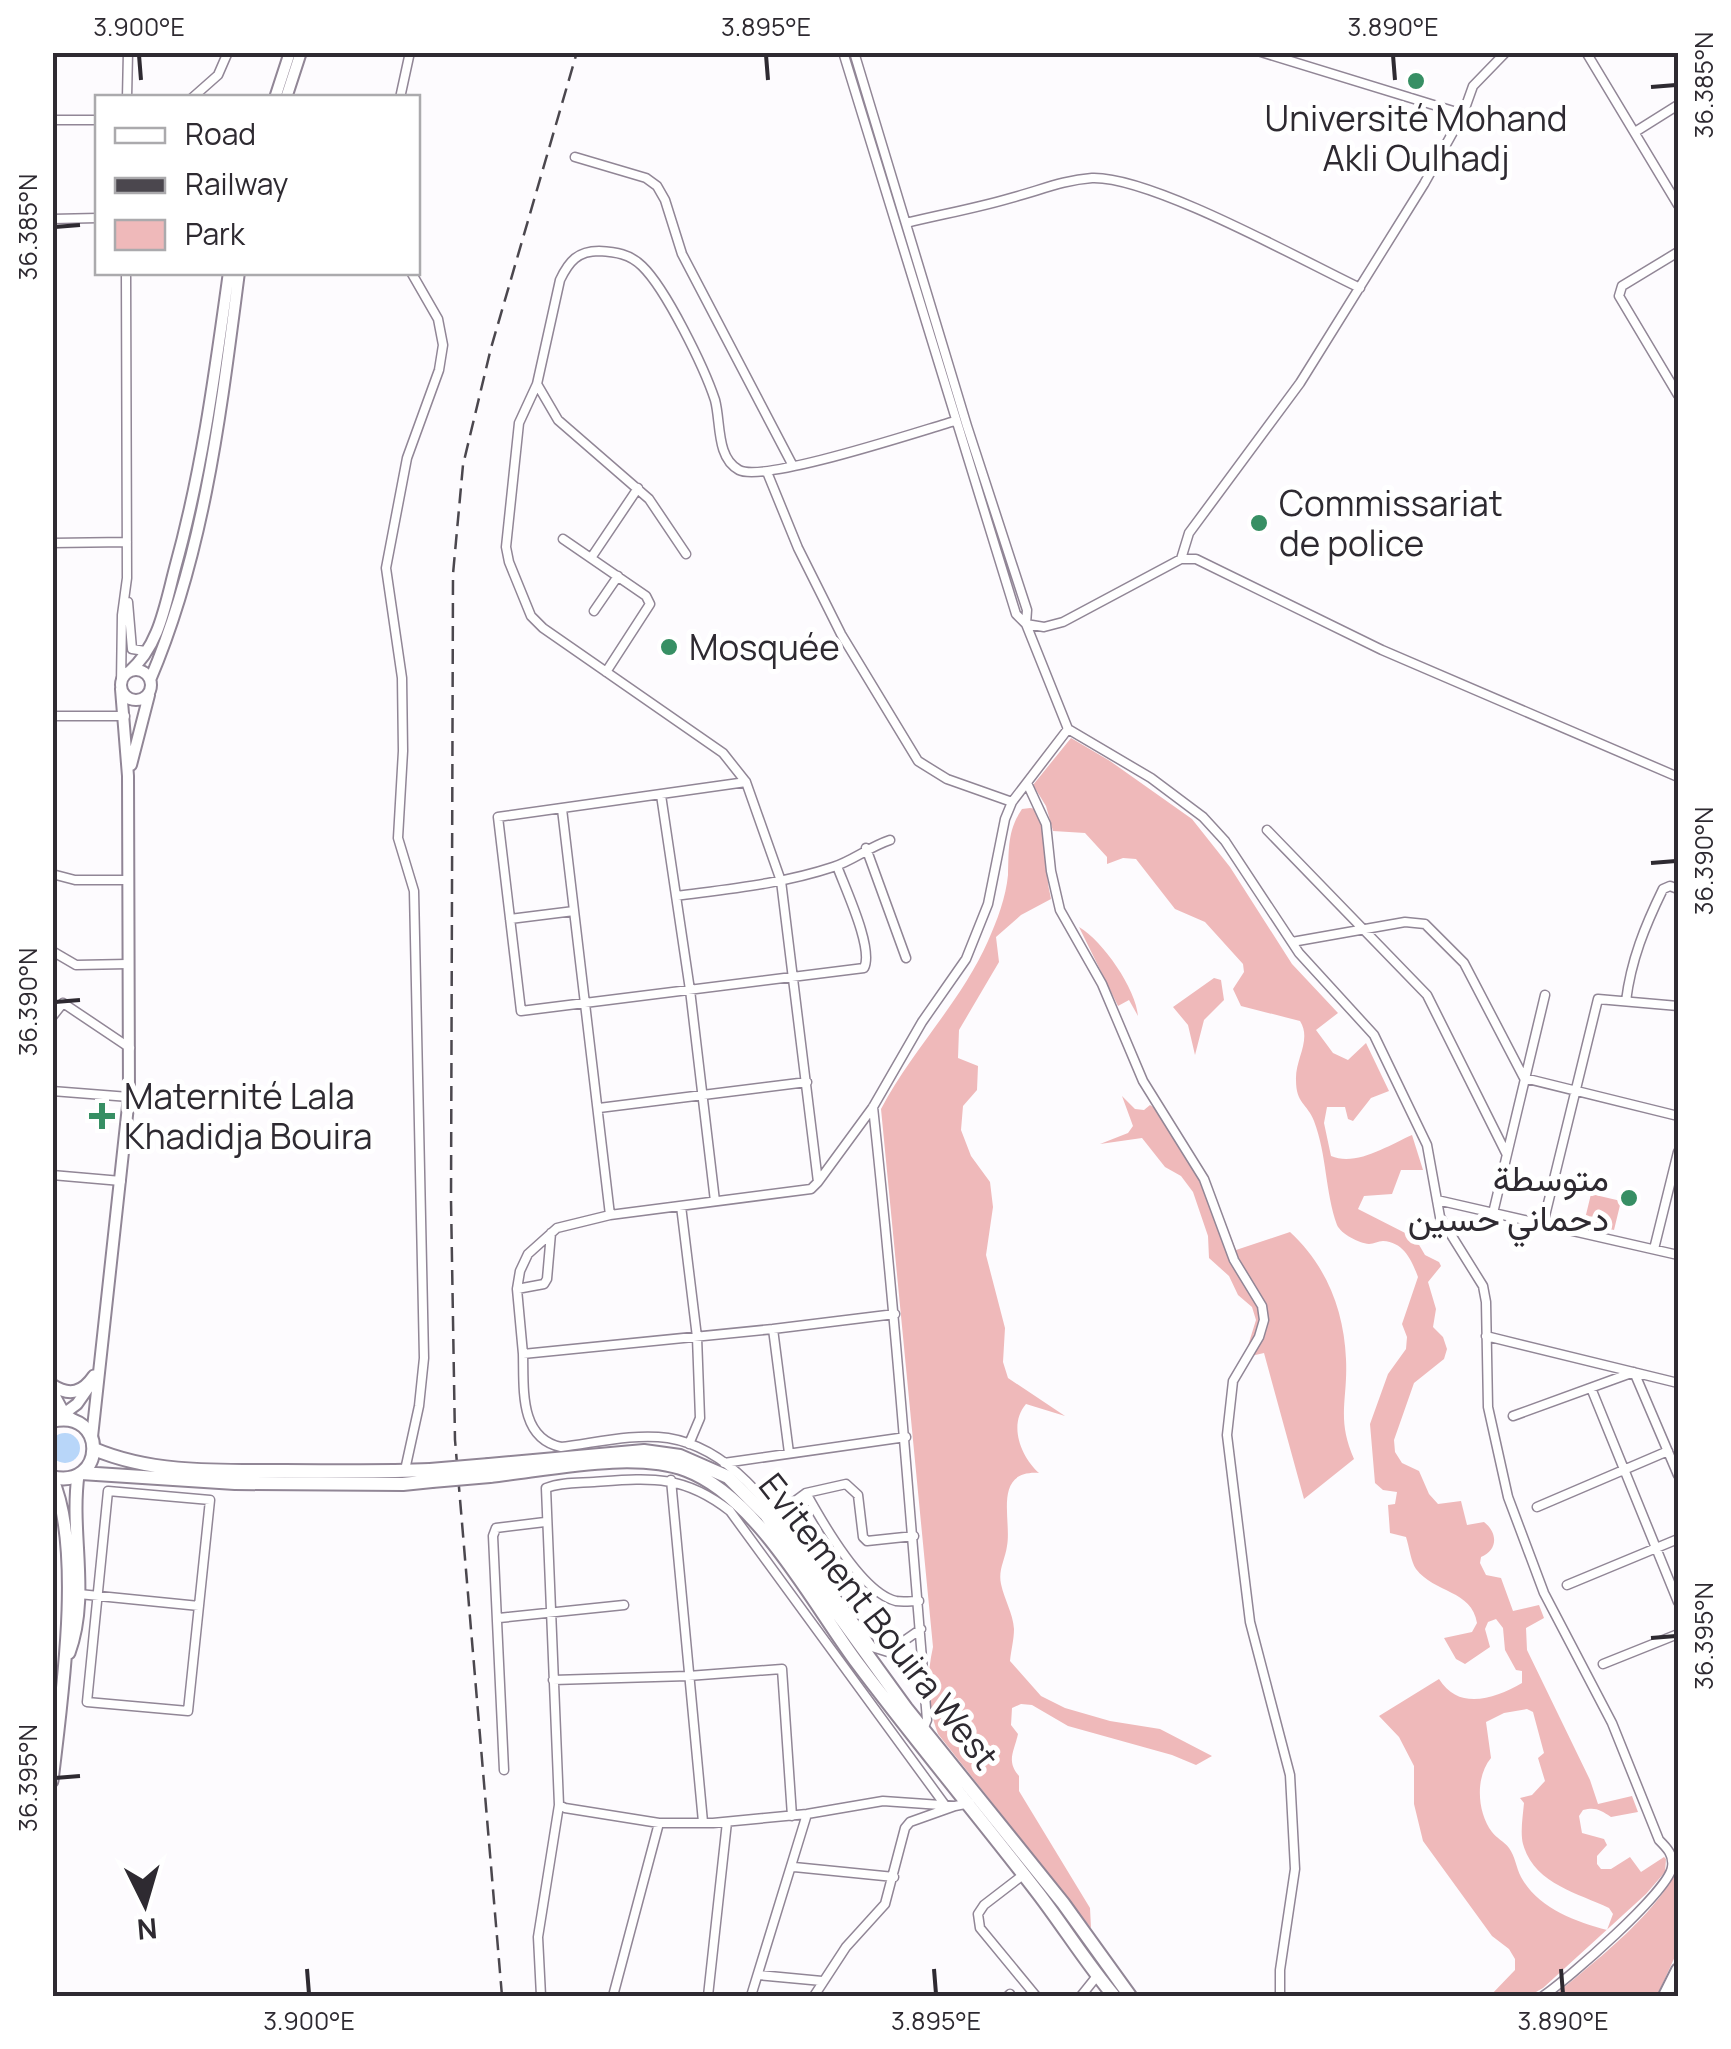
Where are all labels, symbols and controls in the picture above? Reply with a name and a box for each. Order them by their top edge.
text: 3.900°E [93,9,185,44]
text: 3.895°E [721,9,811,44]
text: 3.890°E [1348,9,1438,44]
text: 36.385°N [1686,32,1721,138]
marker: Université Mohand Akli Oulhadj [1405,70,1427,92]
place label: Université Mohand Akli Oulhadj [1265,94,1567,182]
legend [95,95,420,275]
text: Road [185,113,256,154]
text: Railway [185,163,288,204]
text: 36.385°N [10,174,45,280]
text: Park [185,213,246,254]
place label: Commissariat de police [1279,479,1503,567]
marker: Commissariat de police [1248,512,1270,534]
place label: Mosquée [689,623,840,671]
marker: Mosquée [658,636,680,658]
text: 36.390°N [1686,807,1721,915]
text: 36.390°N [10,948,45,1056]
place label: Maternité Lala Khadidja Bouira [124,1072,372,1160]
marker: Maternité Lala Khadidja Bouira [89,1103,115,1129]
place label: متوسطة دحماني حسين [1408,1154,1609,1248]
marker: متوسطة دحماني حسين [1618,1187,1640,1209]
street label: Evitement Bouira West [748,1463,1010,1779]
text: 36.395°N [1686,1582,1721,1690]
text: 36.395°N [10,1724,45,1832]
north arrow [95,1854,195,1954]
text: N [136,1910,159,1950]
text: 3.900°E [263,2003,355,2038]
text: 3.895°E [891,2003,981,2038]
text: 3.890°E [1518,2003,1608,2038]

